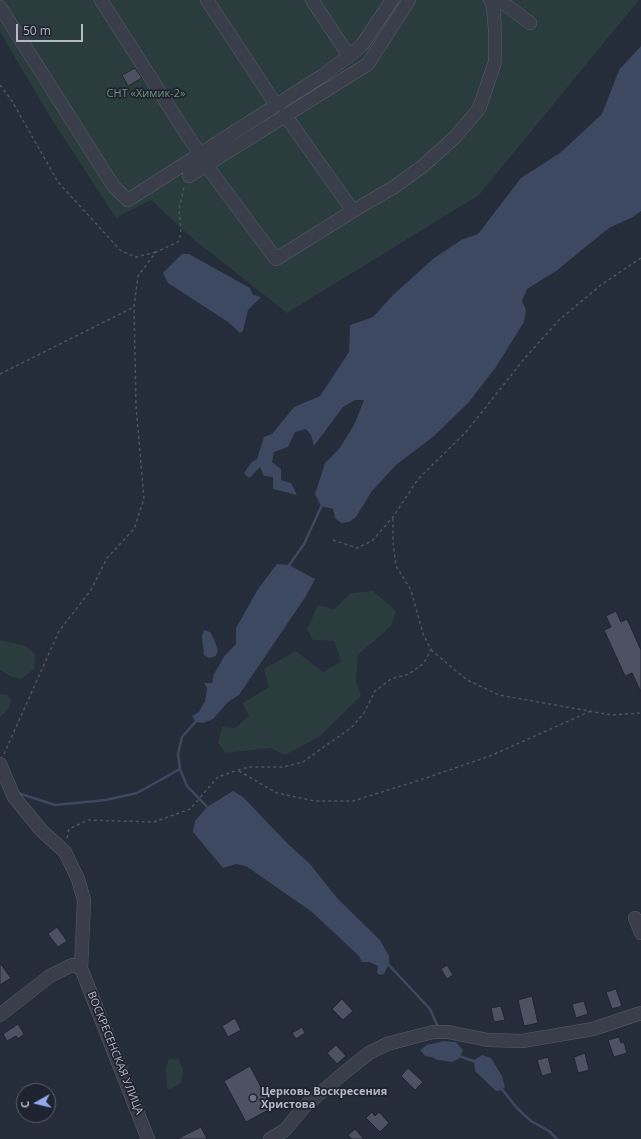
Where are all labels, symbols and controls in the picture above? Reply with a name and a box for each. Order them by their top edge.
scale bar [18,16,85,42]
text: 50 m [23,22,51,39]
park label: СНТ «Химик-2» [107,87,185,101]
street label: ВОСКРЕСЕНСКАЯ УЛИЦА [84,990,146,1116]
north arrow [16,1083,56,1123]
place label: Церковь Воскресения Христова [261,1085,387,1111]
marker: Церковь Воскресения Христова [248,1093,258,1103]
text: С [17,1100,33,1109]

